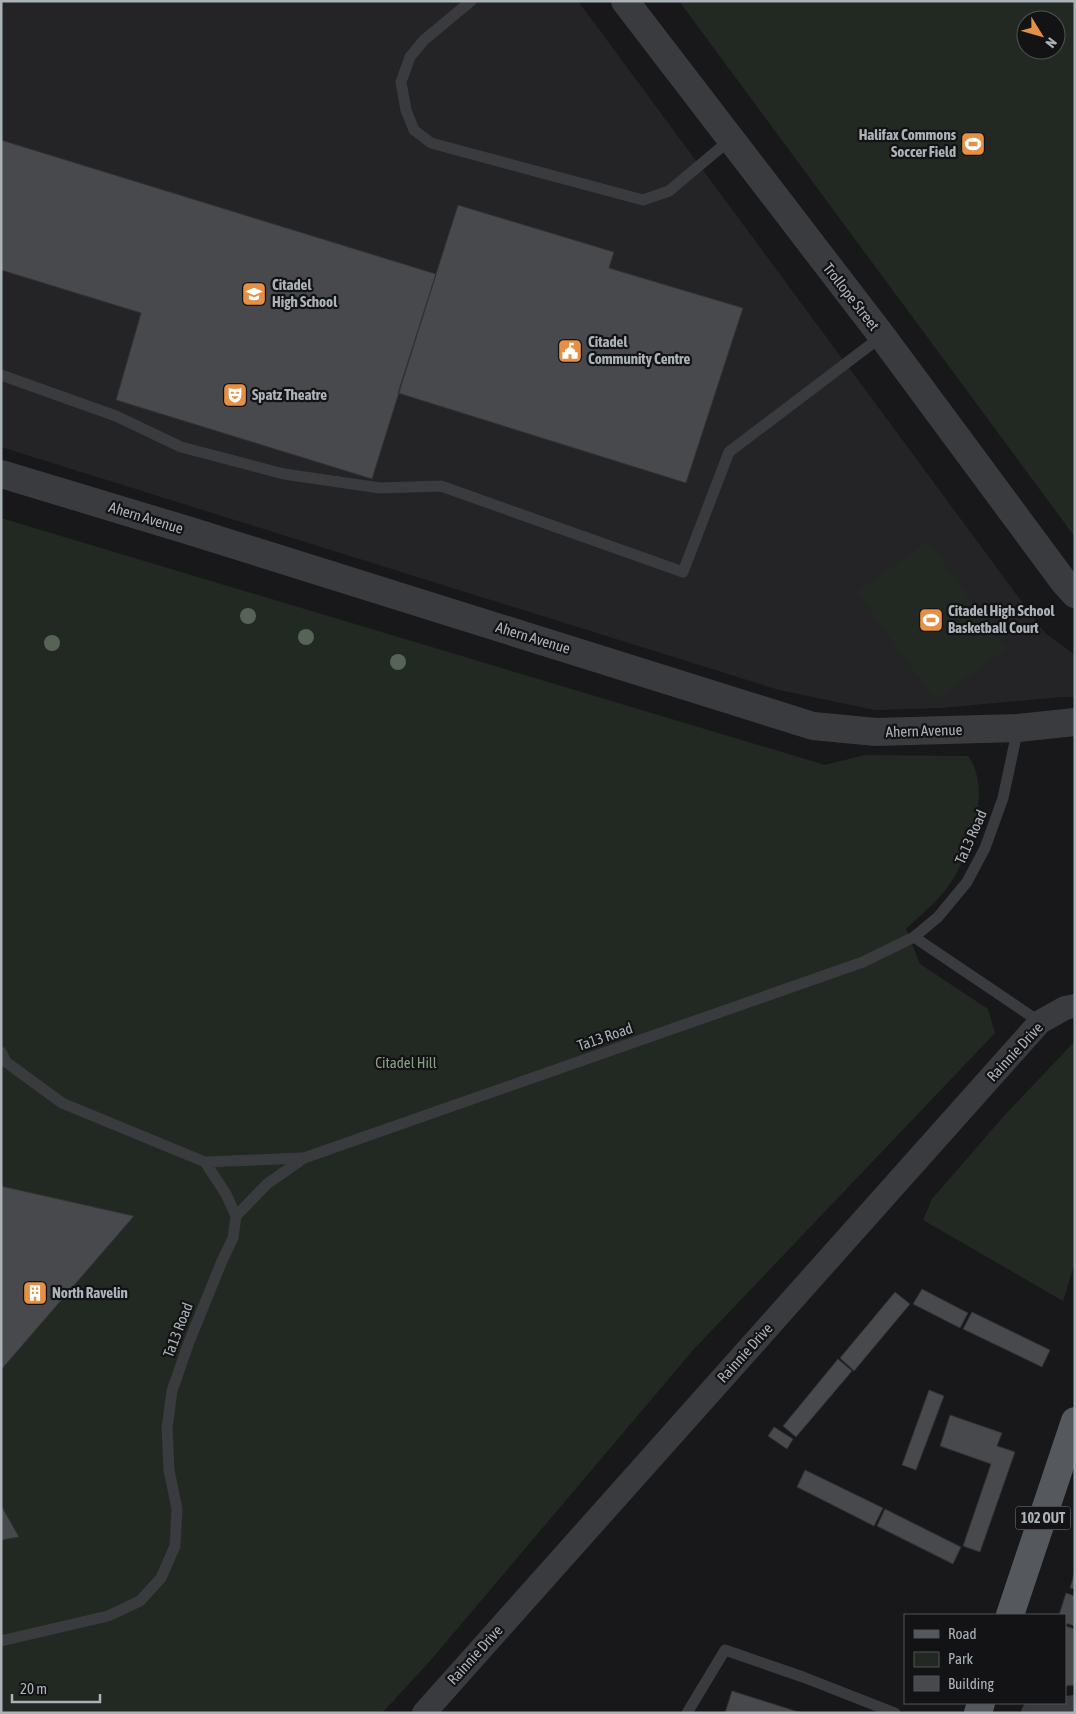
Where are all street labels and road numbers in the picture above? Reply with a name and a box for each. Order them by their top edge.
street label: Trollope Street [820,260,883,334]
street label: Ahern Avenue [107,498,185,537]
street label: Ahern Avenue [494,618,572,657]
street label: Ahern Avenue [885,721,963,740]
street label: Ta13 Road [951,807,990,866]
street label: Ta13 Road [575,1019,635,1054]
street label: Rainnie Drive [983,1019,1046,1084]
street label: Ta13 Road [159,1300,196,1360]
street label: Rainnie Drive [714,1319,776,1386]
road number: 102 OUT [1016,1506,1070,1530]
street label: Rainnie Drive [444,1621,506,1688]

